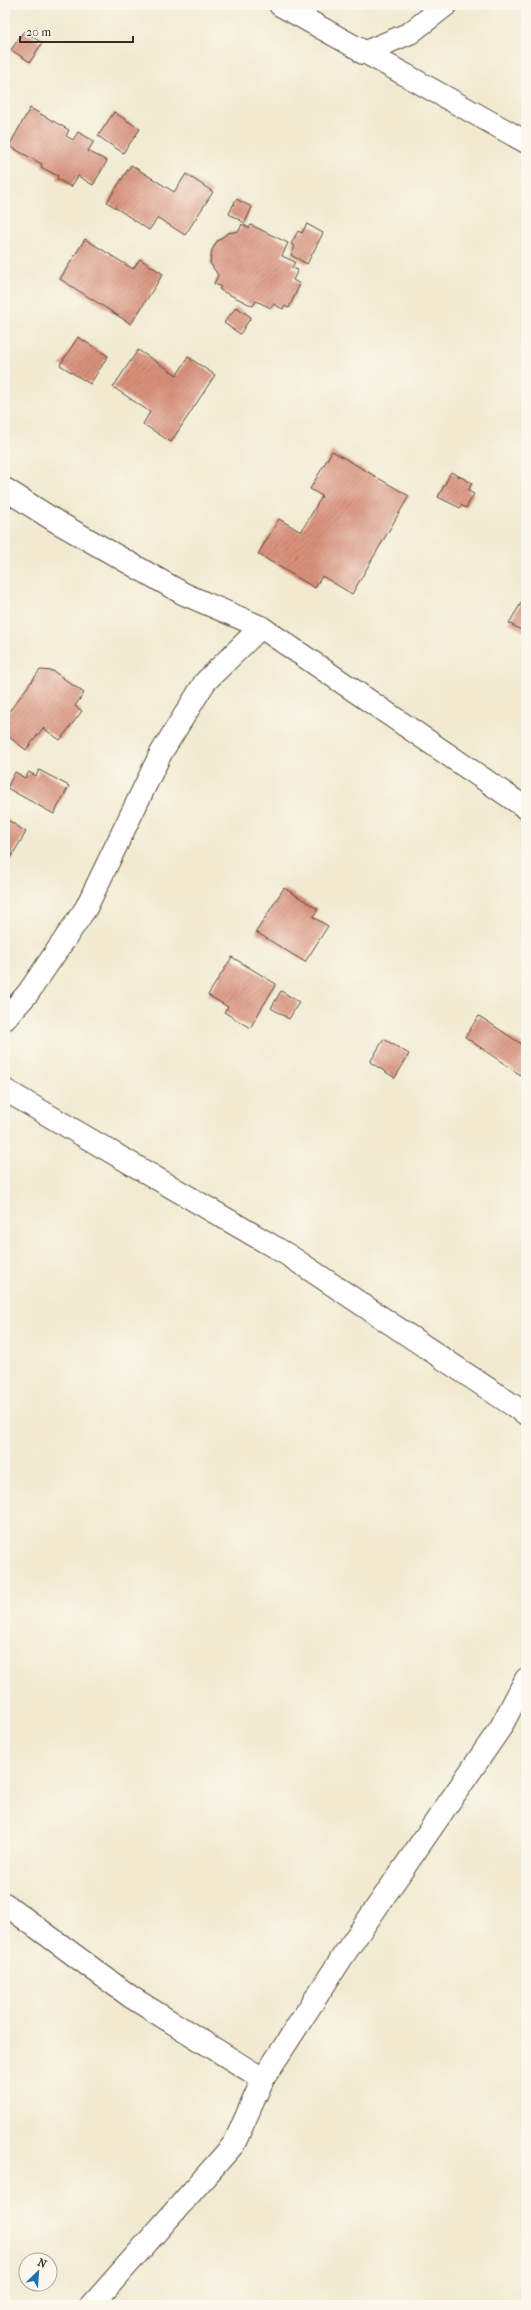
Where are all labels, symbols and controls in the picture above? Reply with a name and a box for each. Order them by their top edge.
scale bar [20,18,133,44]
text: 20 m [26,25,51,39]
north arrow [18,2252,58,2292]
text: N [35,2256,49,2271]

